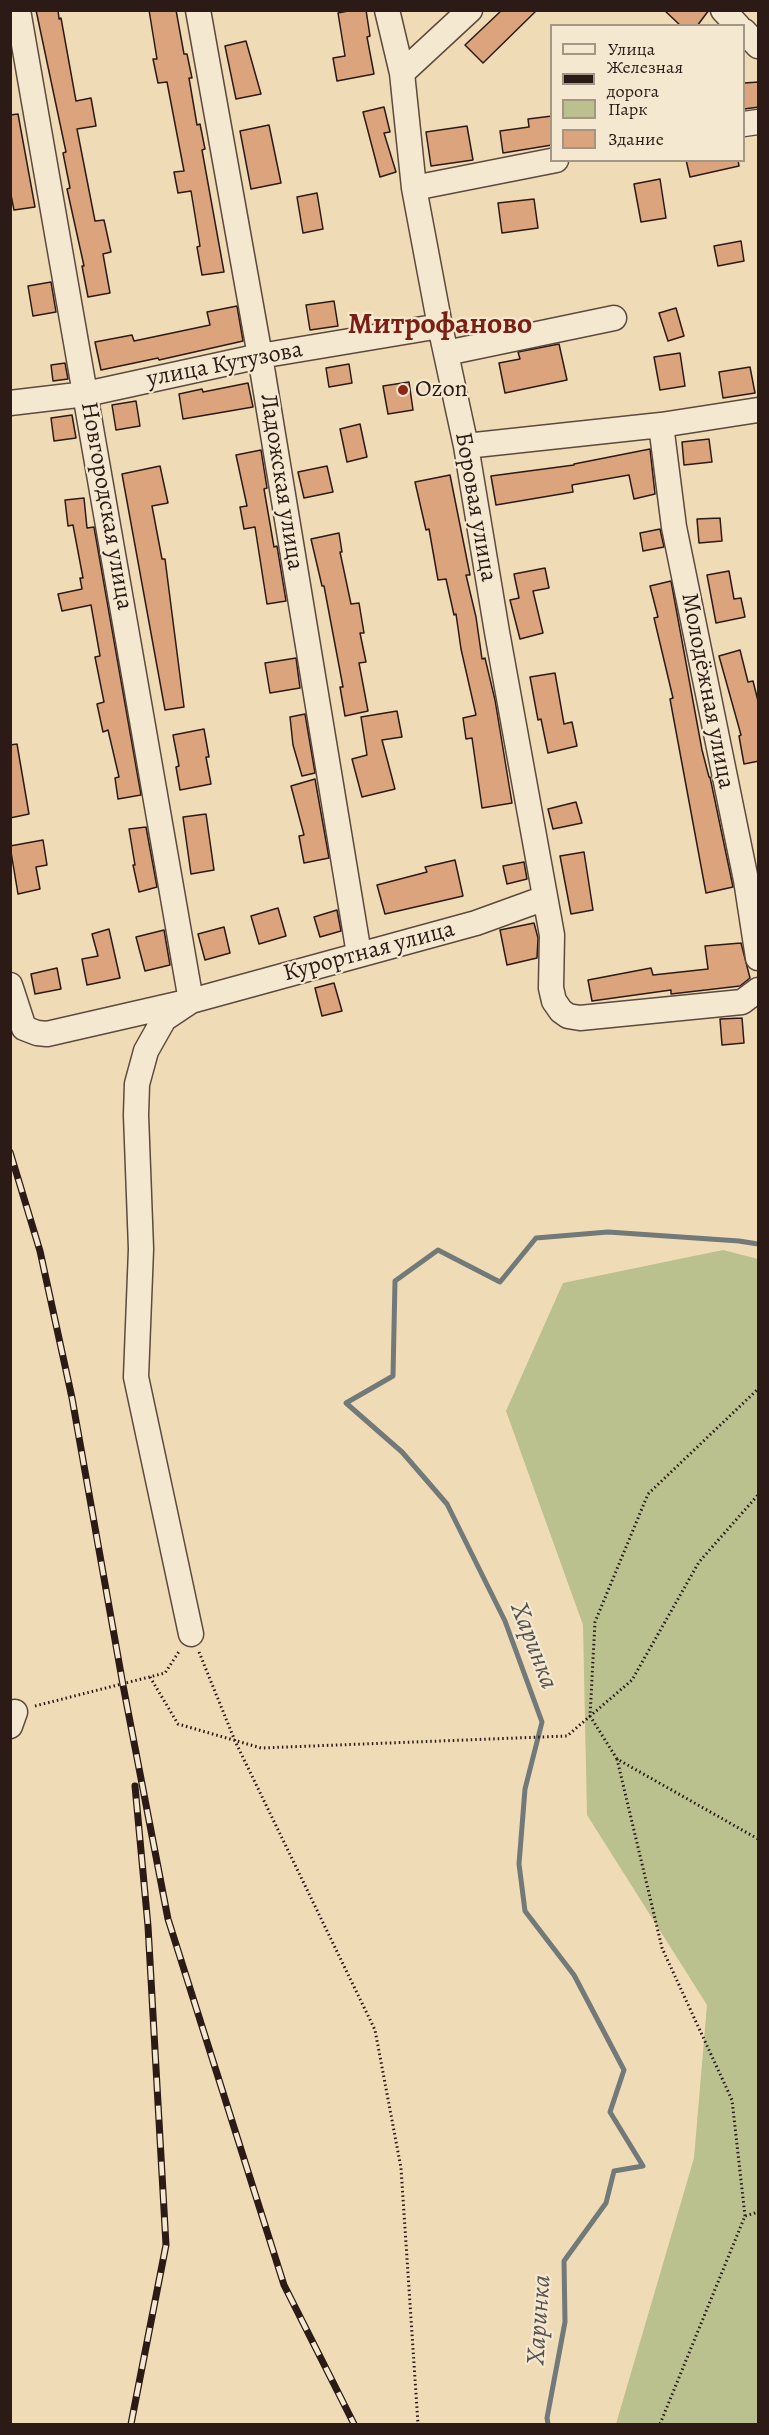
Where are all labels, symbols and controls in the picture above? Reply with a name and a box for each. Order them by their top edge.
legend [550,24,745,162]
text: Улица [608,37,655,61]
text: Железная дорога [607,55,683,103]
text: Парк [608,97,648,121]
text: Здание [608,127,664,151]
district label: Митрофаново [348,308,532,344]
street label: улица Кутузова [145,336,305,394]
place label: Ozon [415,376,468,404]
marker: Ozon [396,383,410,397]
street label: Ладожская улица [253,392,309,572]
street label: Новгородская улица [74,400,138,612]
street label: Боровая улица [448,430,502,584]
street label: Молодёжная улица [674,591,740,791]
street label: Курортная улица [280,915,458,989]
water label: Харинка [502,1598,564,1694]
water label: Харинка [521,2274,559,2366]

